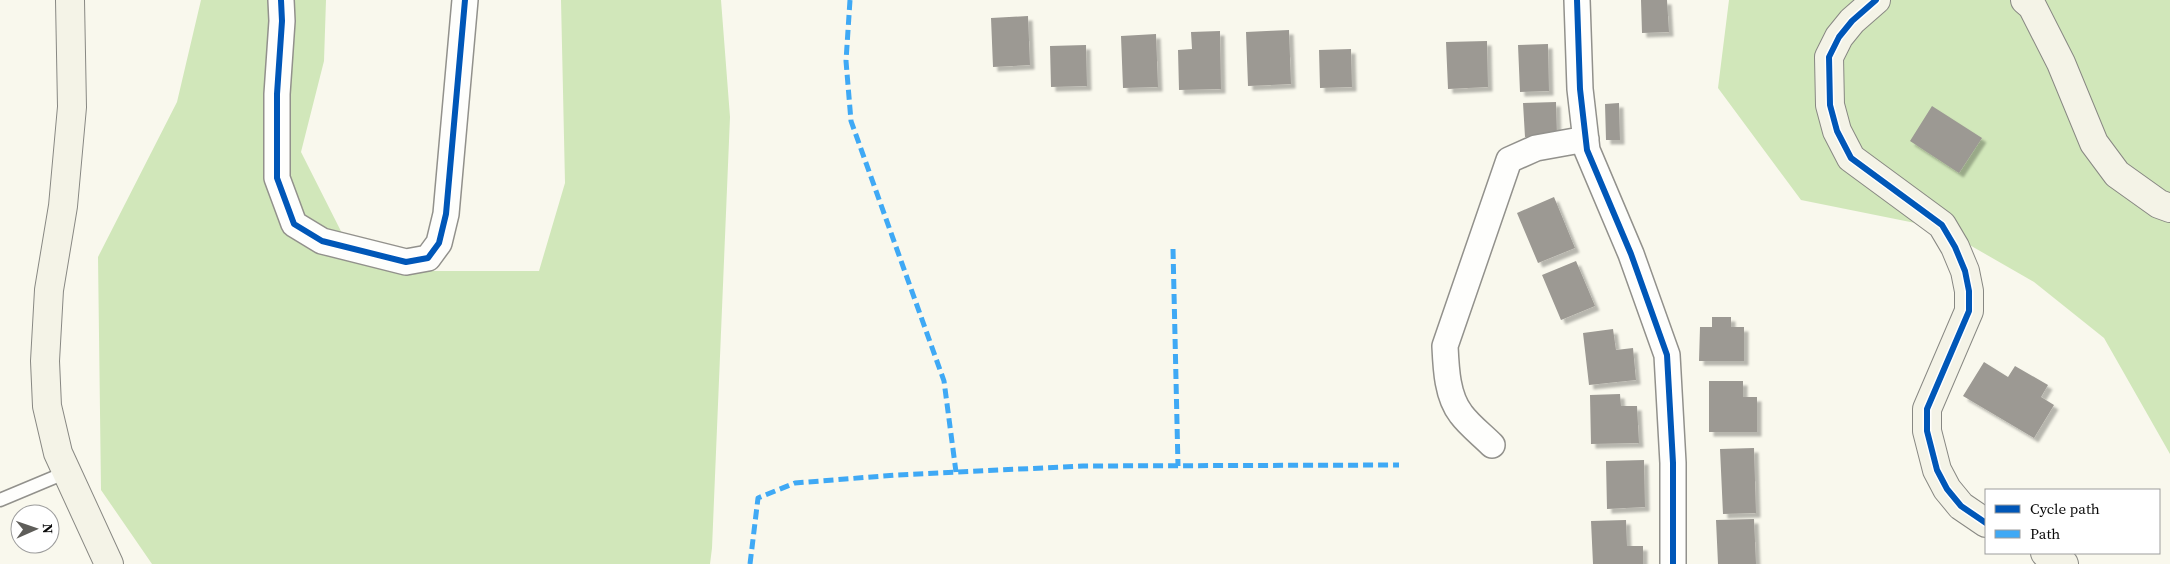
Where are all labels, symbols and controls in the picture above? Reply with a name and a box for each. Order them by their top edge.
legend [1985,489,2160,554]
text: Cycle path [2030,498,2100,519]
north arrow [10,504,60,554]
text: N [38,523,58,534]
text: Path [2030,523,2060,544]

